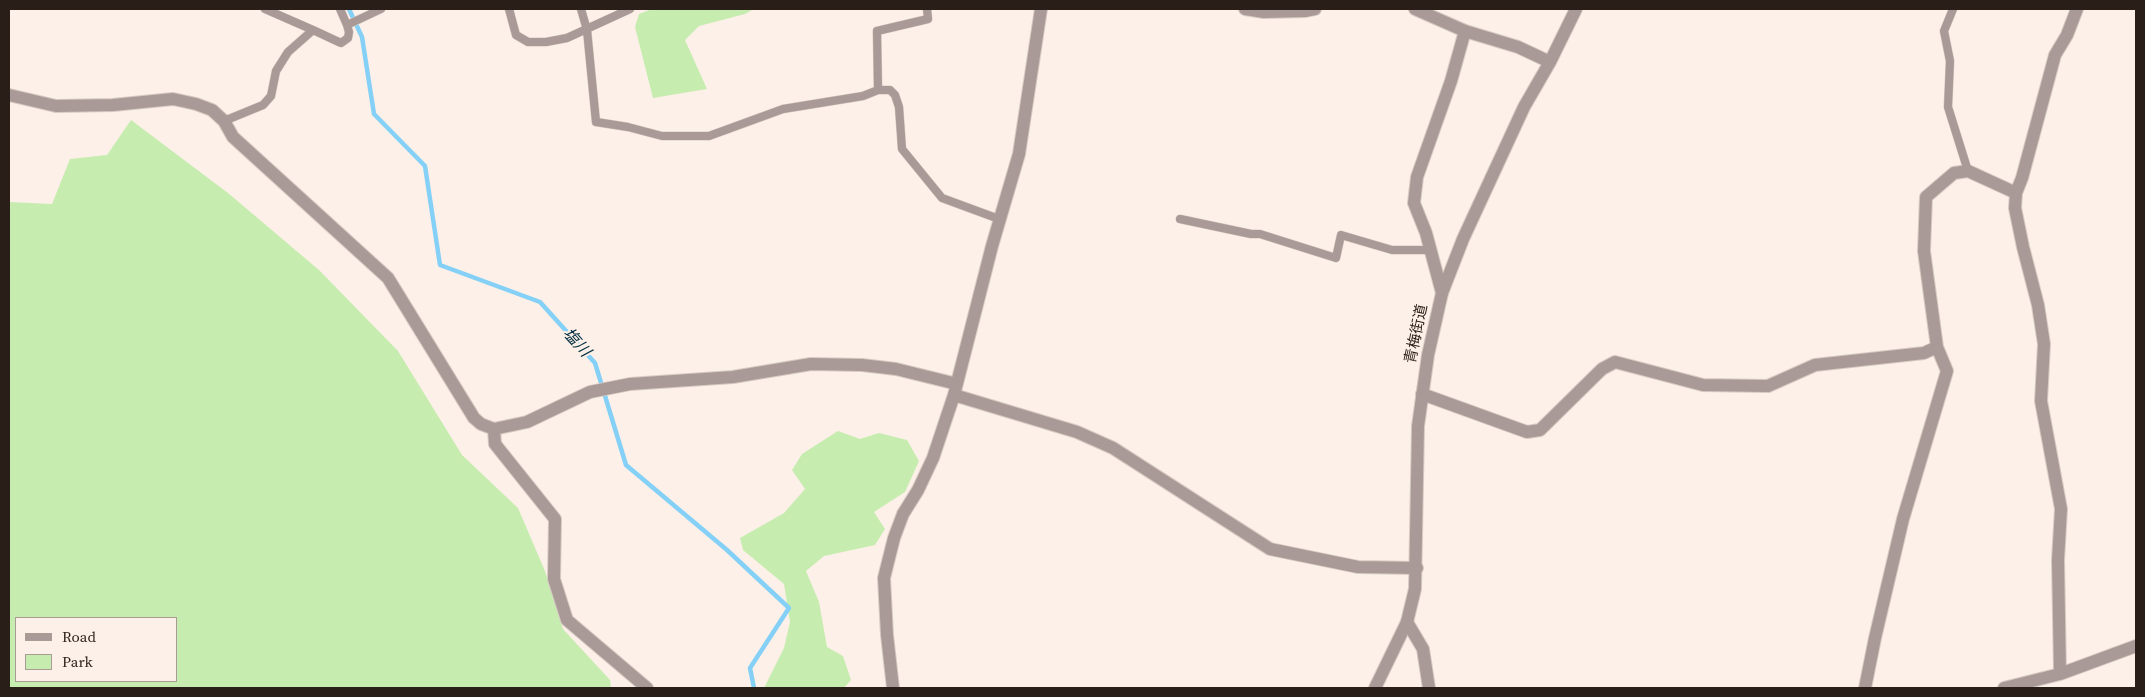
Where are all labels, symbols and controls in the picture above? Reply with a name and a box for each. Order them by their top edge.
street label: 青梅街道 [1402,303,1432,365]
water label: 塩川 [558,325,594,361]
legend [15,617,178,682]
text: Road [62,626,96,647]
text: Park [62,651,93,672]

